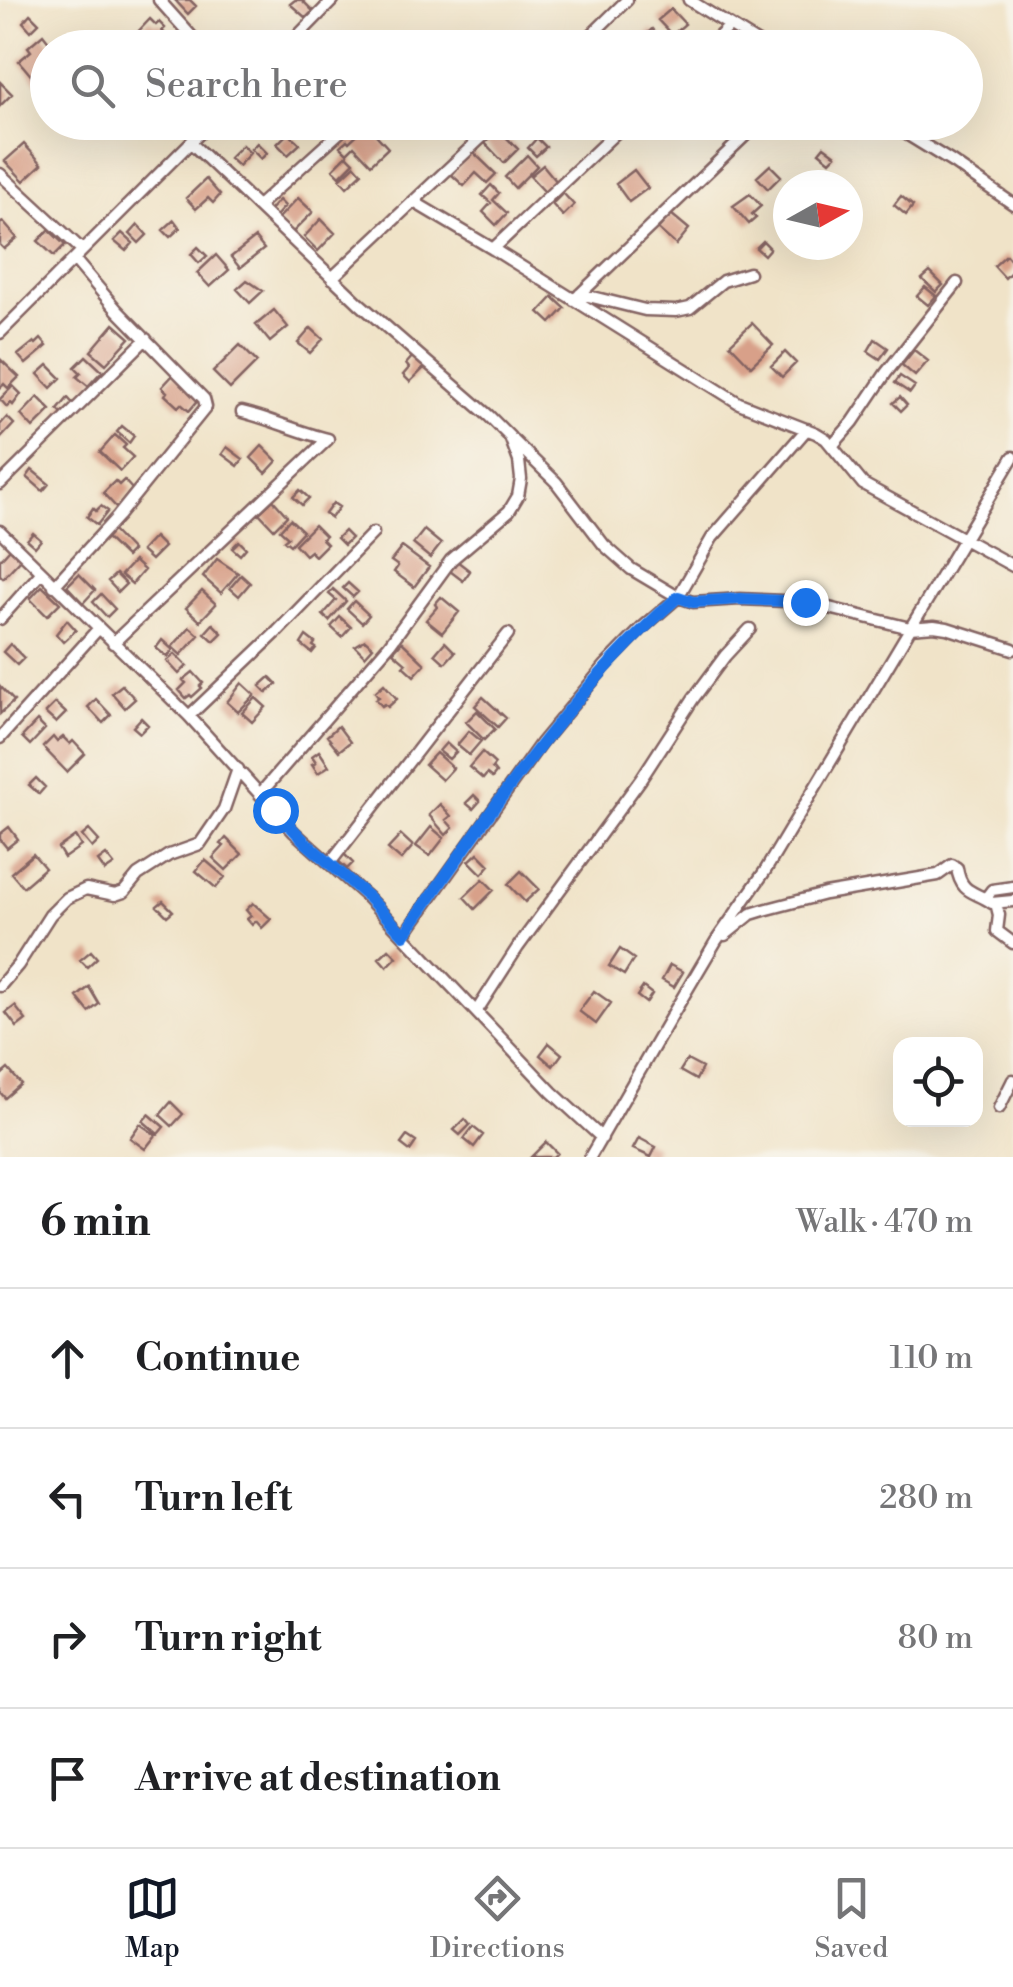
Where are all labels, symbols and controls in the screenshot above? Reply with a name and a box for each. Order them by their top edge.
search box [30,30,983,140]
icon: search [65,58,120,113]
text: Search here [145,62,348,109]
north arrow [773,170,863,260]
route end [783,580,829,626]
route start [253,788,299,834]
map controls [893,1037,983,1127]
button: locate [893,1037,983,1127]
text: 6 min [40,1196,151,1249]
text: Walk · 470 m [796,1202,973,1242]
icon: ahead [40,1331,95,1386]
text: Continue [135,1335,300,1382]
text: 110 m [890,1338,973,1378]
icon: left [40,1471,95,1526]
text: Turn left [135,1475,292,1522]
text: 280 m [879,1478,973,1518]
icon: right [40,1611,95,1666]
text: Turn right [135,1615,321,1662]
text: 80 m [898,1618,973,1658]
icon: arrive [40,1751,95,1806]
text: Arrive at destination [135,1755,501,1802]
tab: Map [125,1871,180,1966]
tab: Directions [430,1871,565,1966]
tab: Saved [815,1871,888,1966]

